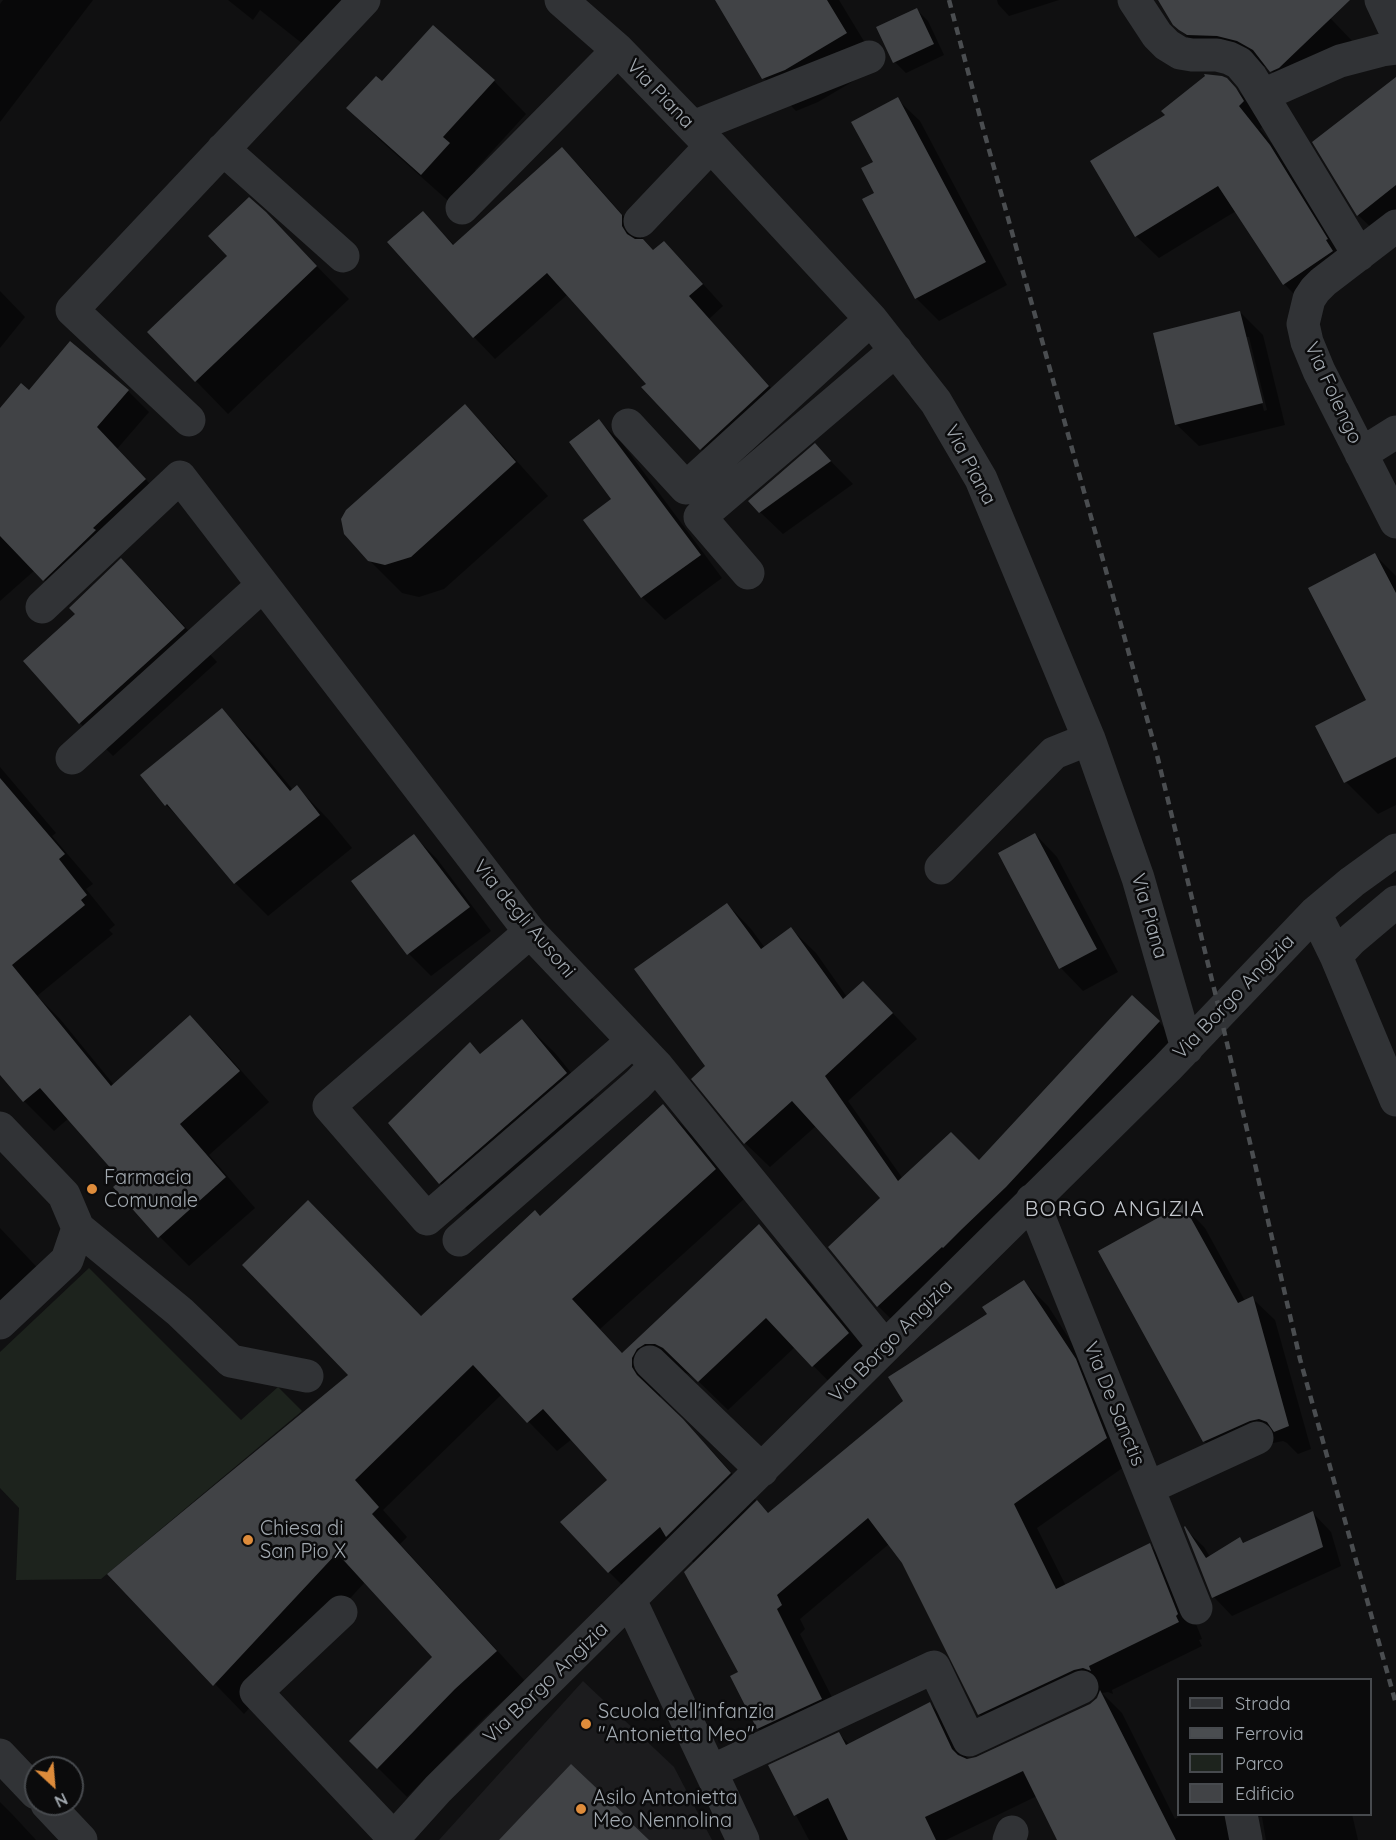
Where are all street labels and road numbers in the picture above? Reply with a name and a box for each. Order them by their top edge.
street label: Via Piana [621,54,699,134]
street label: Via Folengo [1299,338,1367,448]
street label: Via Piana [939,421,1001,509]
street label: Via degli Ausoni [468,855,580,983]
street label: Via Piana [1125,871,1173,961]
street label: Via Borgo Angizia [1168,929,1300,1065]
street label: Via Borgo Angizia [824,1274,958,1408]
street label: Via De Sanctis [1078,1338,1150,1470]
street label: Via Borgo Angizia [478,1617,614,1749]

